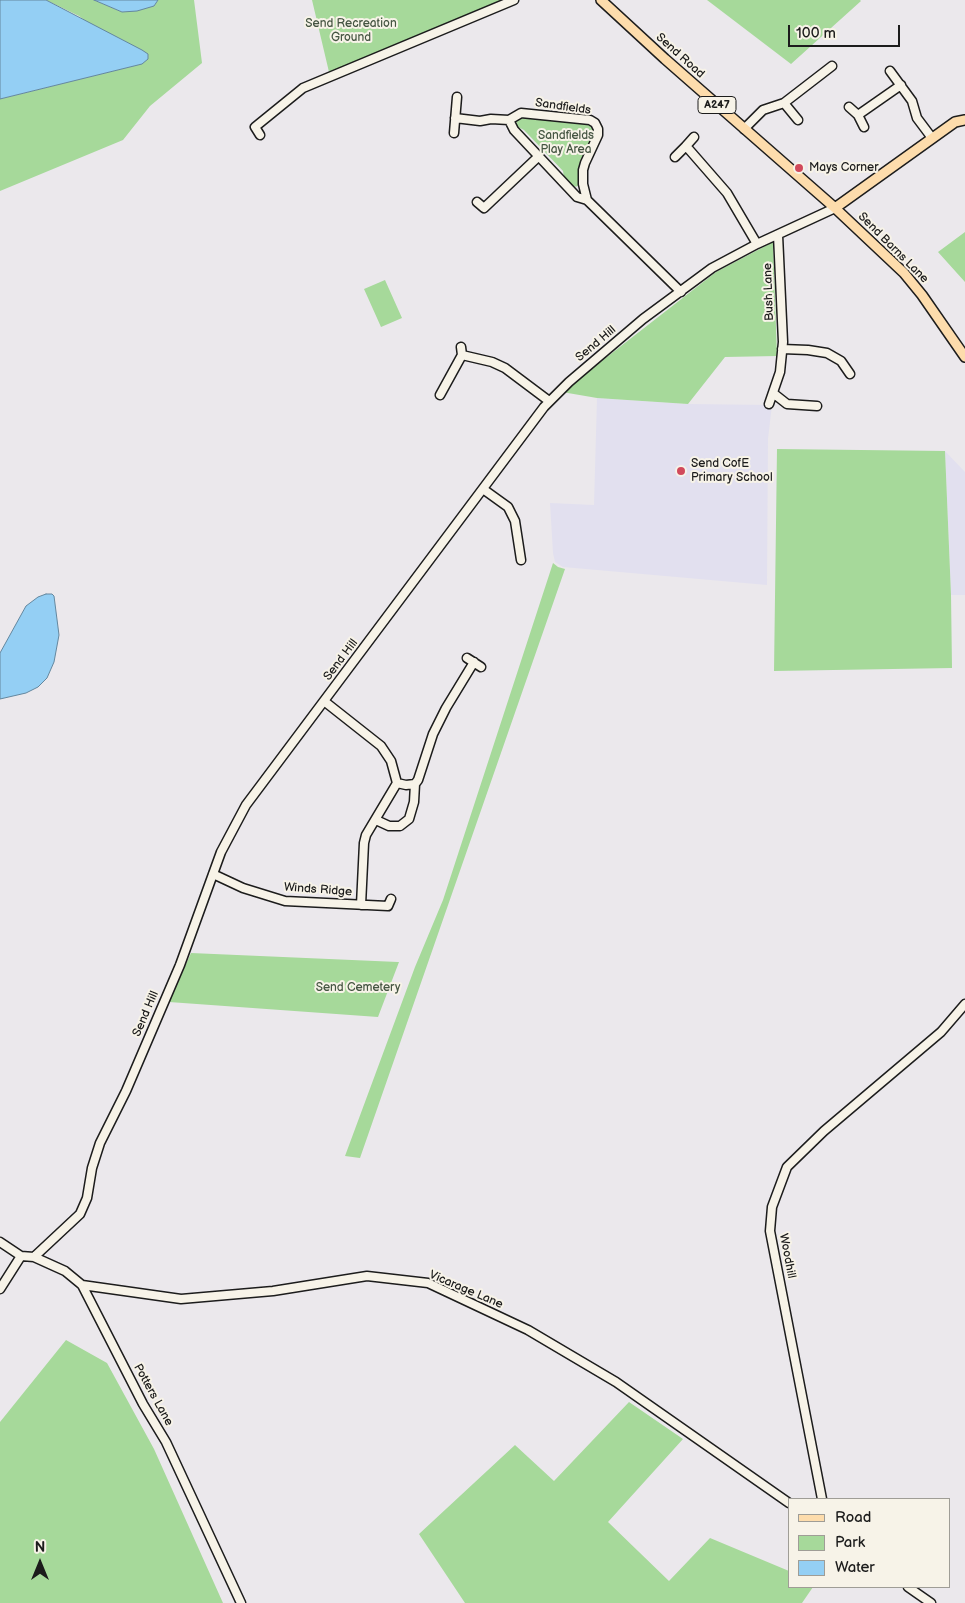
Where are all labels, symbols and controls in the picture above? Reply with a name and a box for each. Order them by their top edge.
scale bar [790,15,902,47]
park label: Send Recreation Ground [305,17,397,45]
text: 100 m [796,24,836,43]
street label: Send Road [653,30,707,82]
street label: Sandfields [534,96,592,118]
road number: A247 [698,96,736,114]
park label: Sandfields Play Area [538,129,594,157]
place label: Mays Corner [809,161,879,175]
marker: Mays Corner [793,162,805,174]
street label: Send Barns Lane [855,210,931,286]
street label: Bush Lane [761,263,777,321]
street label: Send Hill [573,323,619,365]
place label: Send CofE Primary School [691,457,773,485]
marker: Send CofE Primary School [675,465,687,477]
street label: Send Hill [321,636,361,684]
street label: Winds Ridge [283,880,353,900]
park label: Send Cemetery [316,981,400,995]
street label: Send Hill [130,989,162,1039]
street label: Woodhill [776,1232,798,1280]
street label: Vicarage Lane [427,1268,505,1312]
street label: Potters Lane [130,1362,176,1428]
legend [788,1498,950,1588]
text: Road [835,1508,871,1527]
text: Park [835,1533,865,1552]
north arrow [15,1538,65,1588]
text: N [35,1539,45,1556]
text: Water [835,1558,875,1577]

